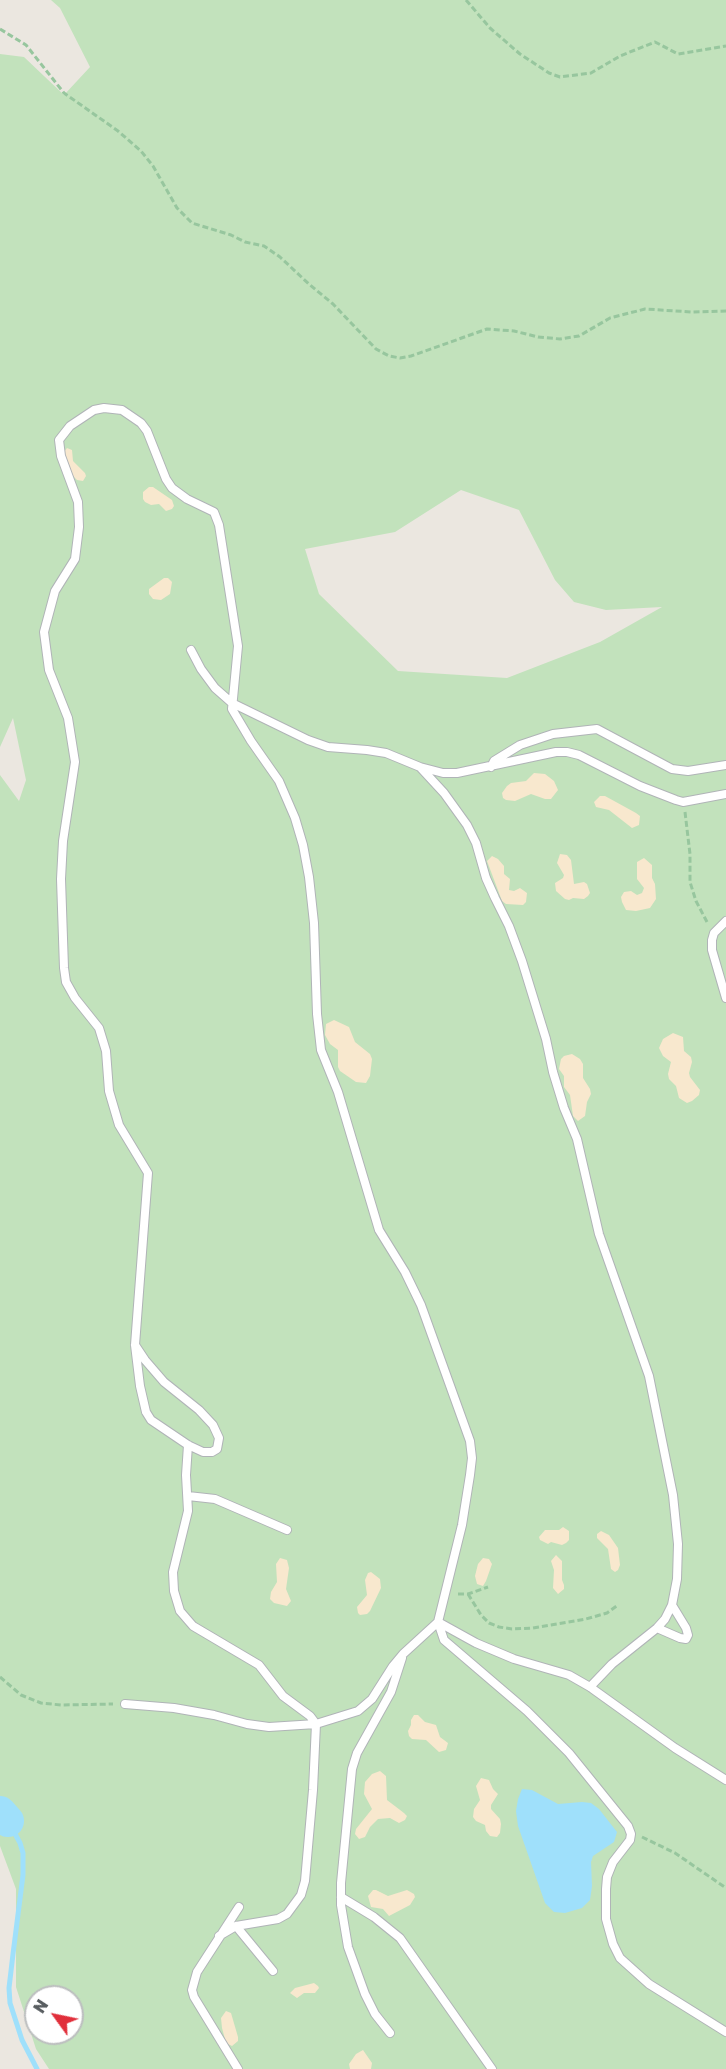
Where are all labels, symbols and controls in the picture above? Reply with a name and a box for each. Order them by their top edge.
north arrow [24,1985,84,2045]
text: N [29,1996,52,2017]

